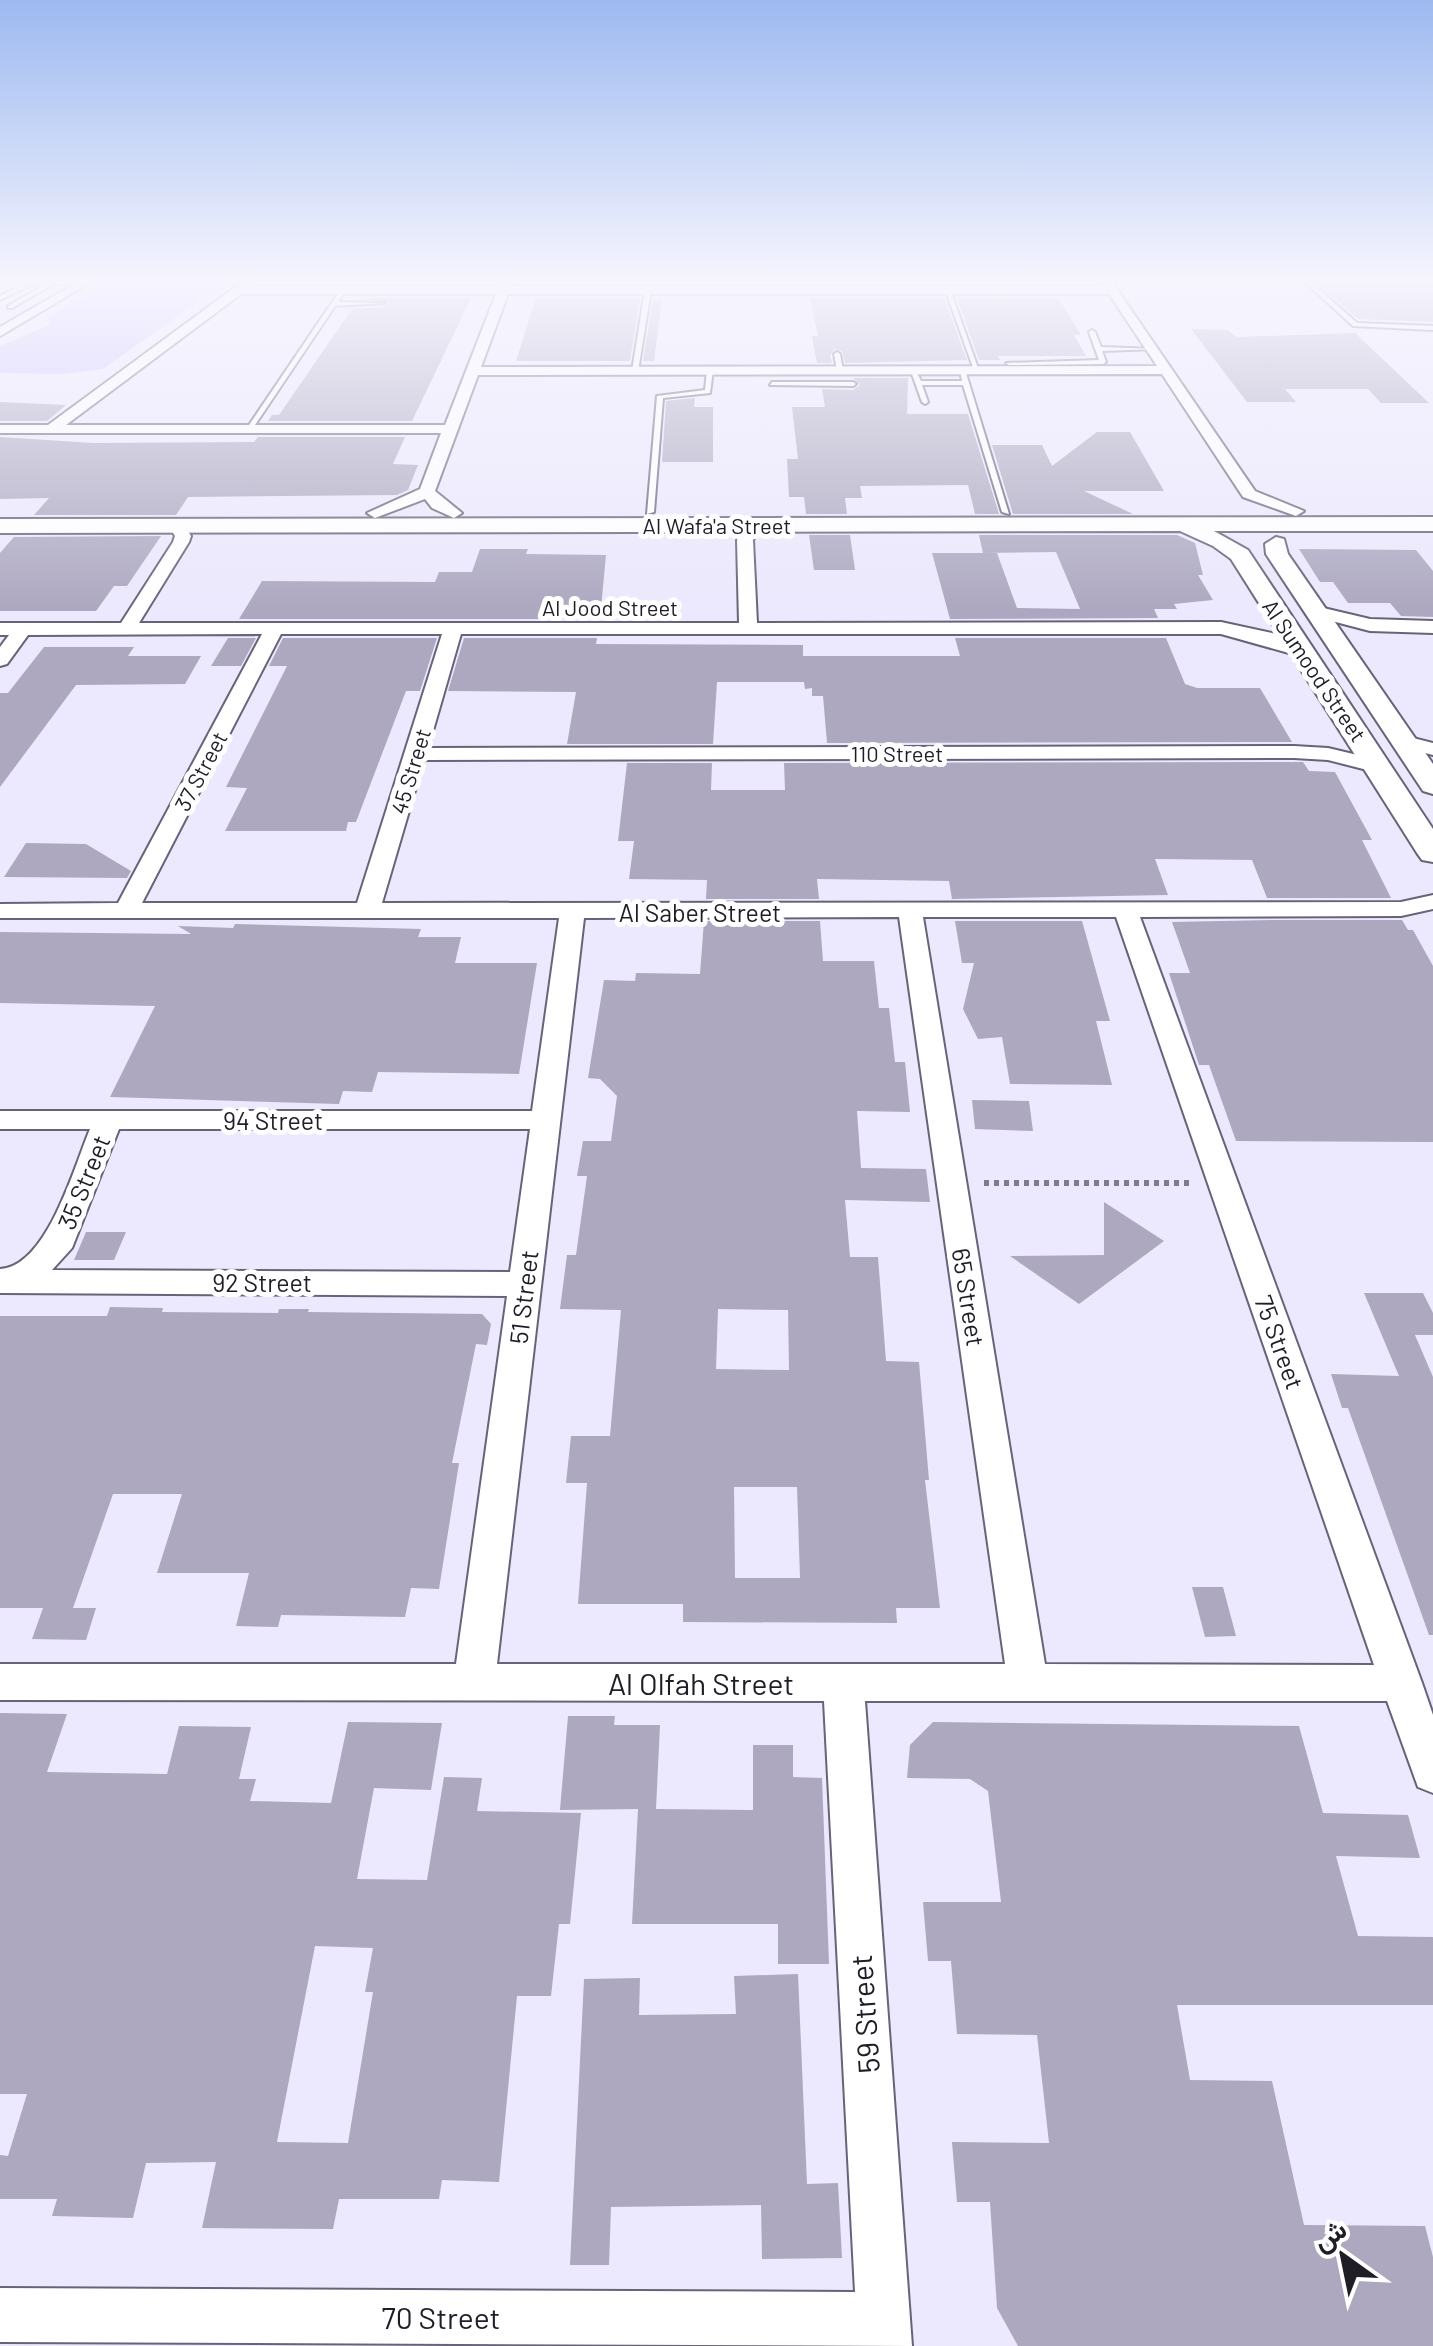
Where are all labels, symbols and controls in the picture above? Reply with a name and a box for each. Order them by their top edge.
street label: Al Wafa'a Street [643,512,791,538]
street label: Al Jood Street [542,594,678,620]
street label: Al Sumood Street [1258,594,1372,746]
street label: 45 Street [385,725,435,817]
street label: 37 Street [168,727,232,815]
street label: 110 Street [851,740,943,766]
street label: Al Saber Street [619,897,781,927]
street label: 94 Street [223,1105,323,1135]
street label: 35 Street [51,1130,115,1234]
street label: 65 Street [946,1246,992,1348]
street label: 51 Street [502,1248,544,1346]
street label: 92 Street [212,1267,312,1297]
street label: 75 Street [1249,1291,1311,1393]
street label: Al Olfah Street [608,1665,794,1701]
street label: 59 Street [842,1953,886,2075]
north arrow [1293,2206,1393,2306]
text: ش [1305,2211,1353,2258]
street label: 70 Street [381,2299,501,2335]

